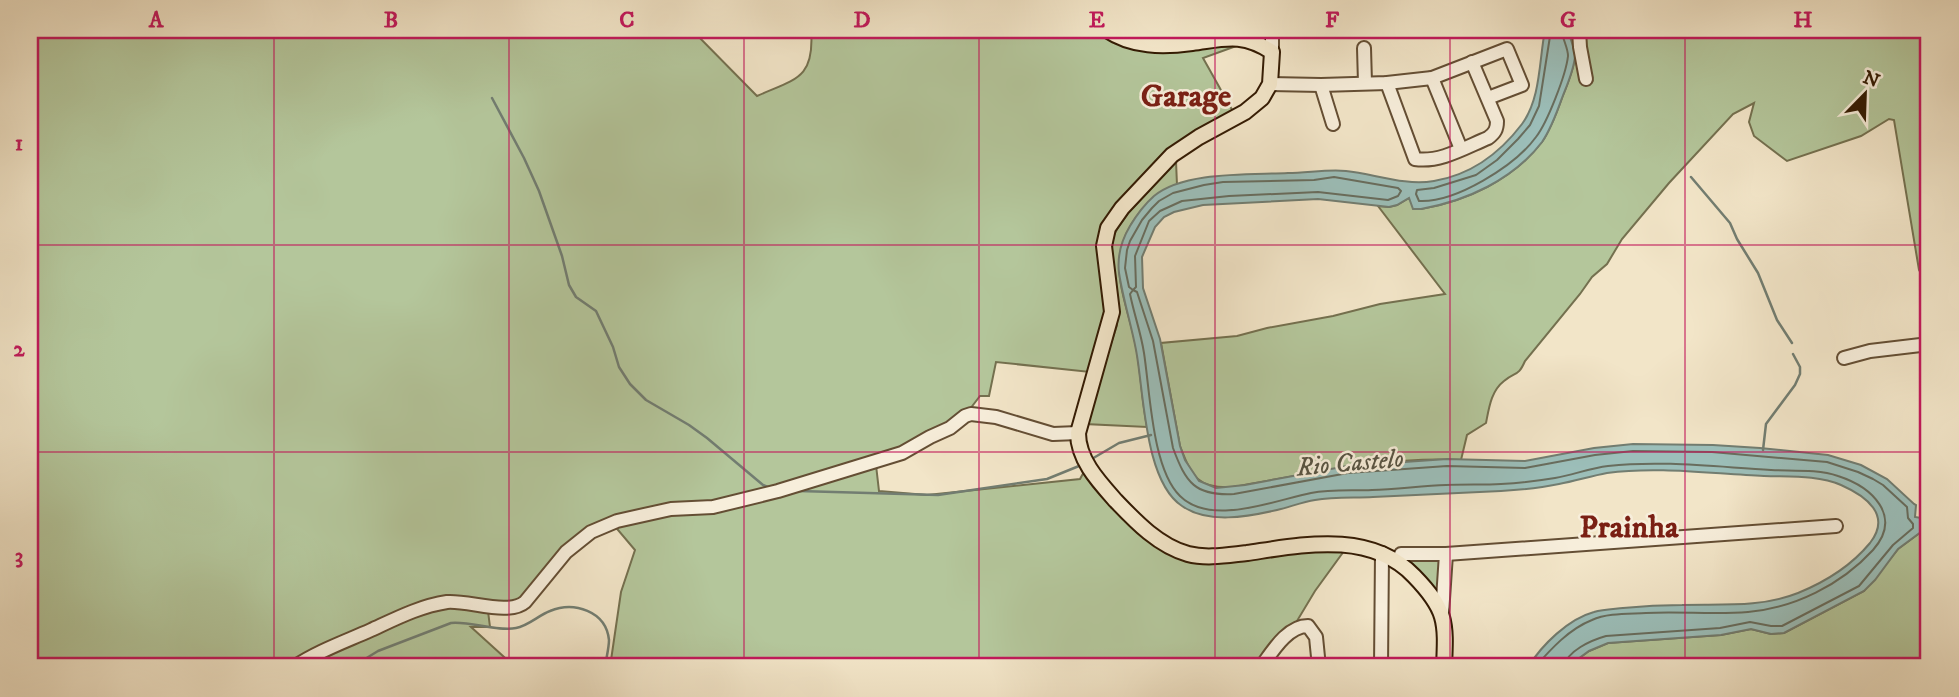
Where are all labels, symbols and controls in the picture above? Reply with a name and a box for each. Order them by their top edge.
text: A [148,6,165,35]
text: B [384,6,398,35]
text: C [619,6,635,35]
text: D [853,6,871,35]
text: E [1089,6,1105,35]
text: F [1325,6,1340,35]
text: G [1560,6,1576,35]
text: H [1793,6,1813,35]
north arrow [1829,60,1899,130]
text: N [1859,66,1883,94]
district label: Garage [1141,77,1231,117]
text: 1 [15,129,23,158]
text: 2 [13,335,25,364]
water label: Rio Castelo [1294,442,1405,485]
district label: Prainha [1579,508,1679,548]
text: 3 [15,542,23,571]

